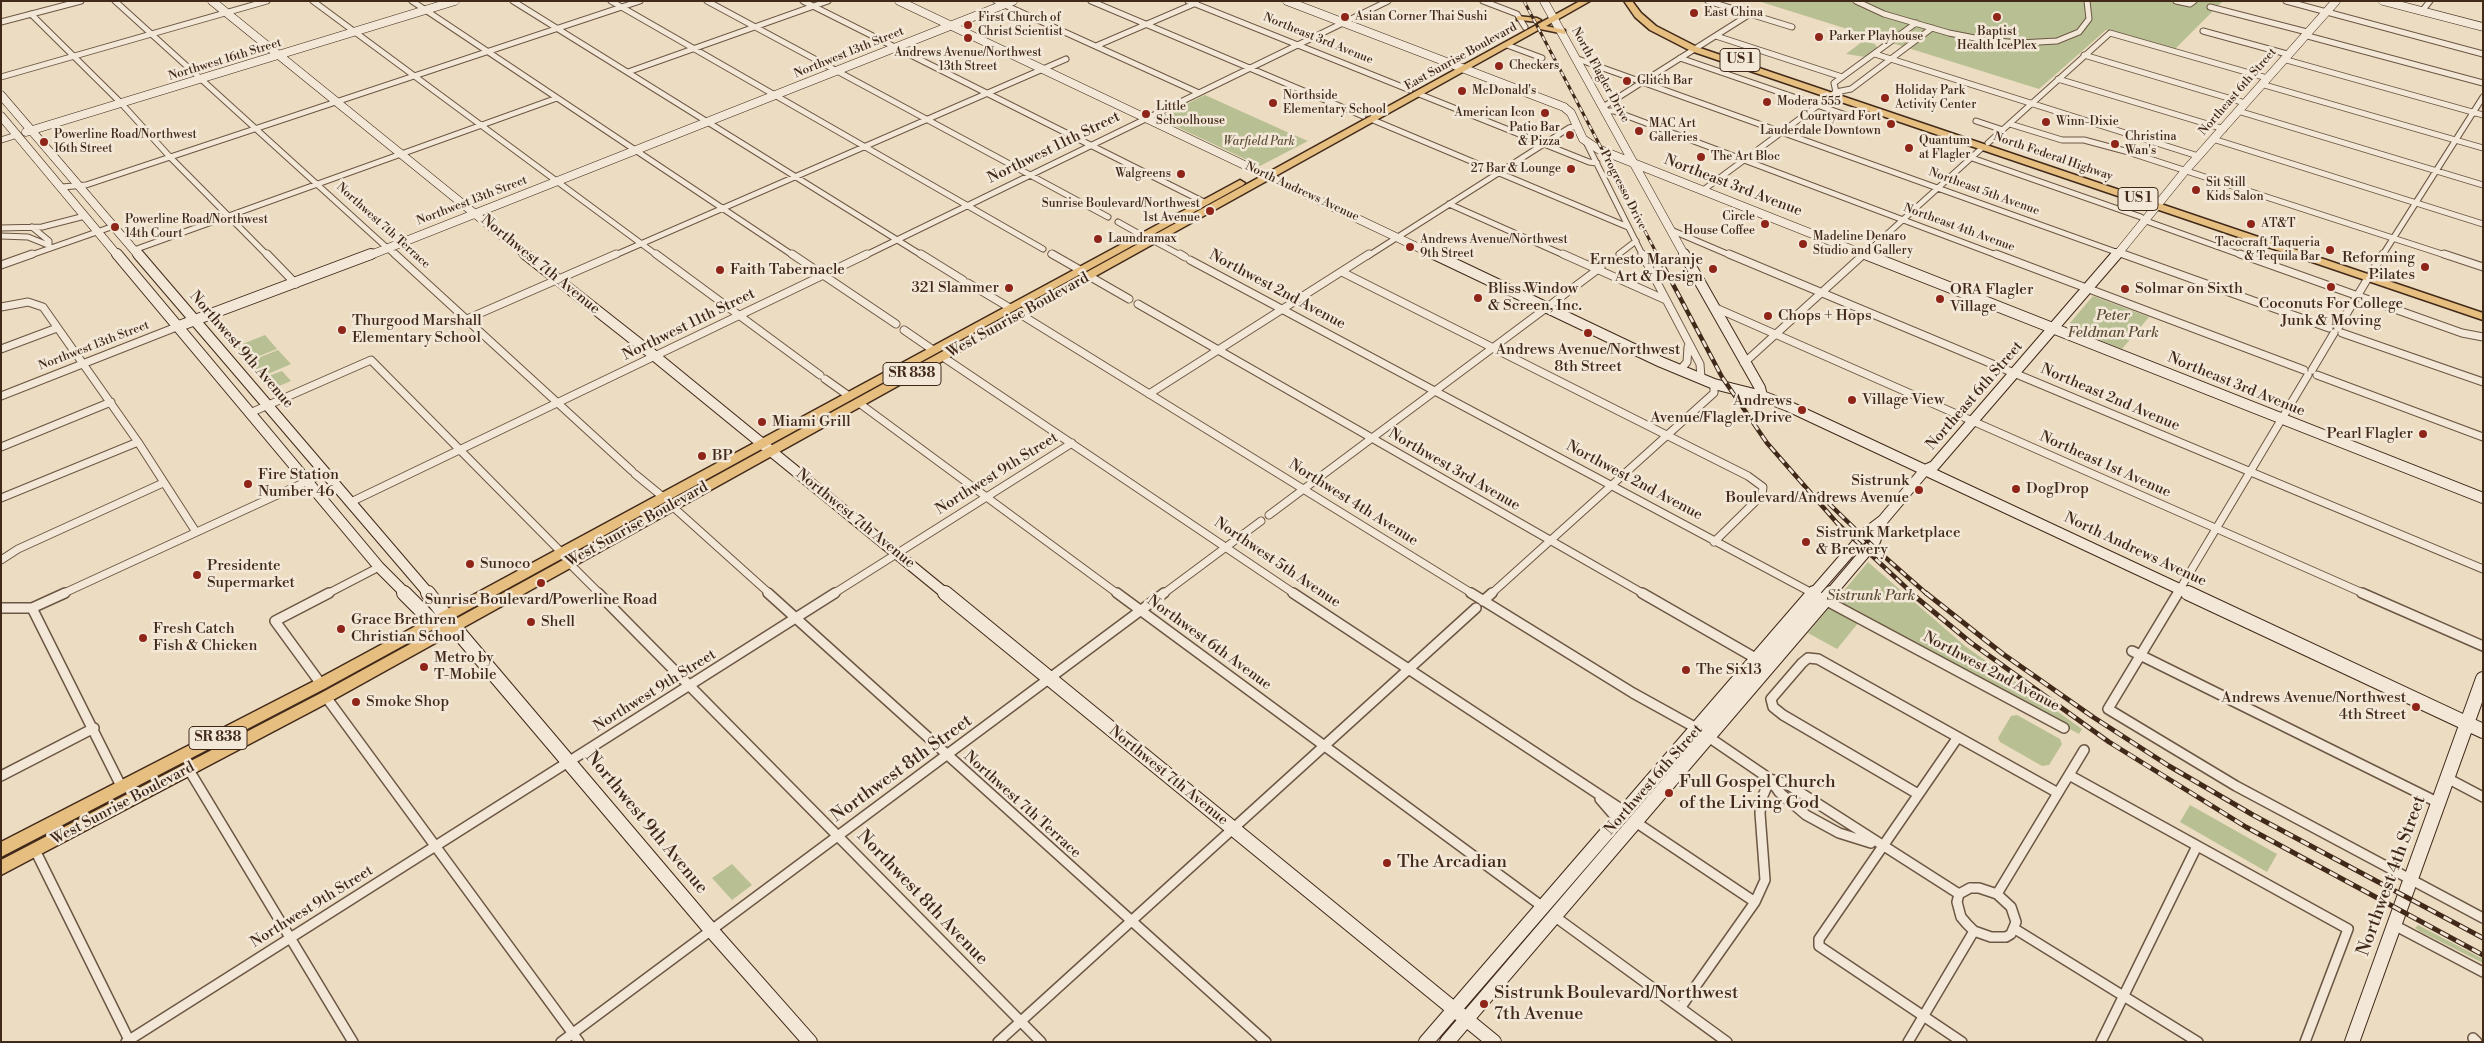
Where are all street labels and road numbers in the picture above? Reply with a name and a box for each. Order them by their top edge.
street label: Northeast 3rd Avenue [1261,10,1375,68]
street label: East Sunrise Boulevard [1402,20,1520,94]
street label: Northwest 13th Street [792,24,906,82]
street label: North Flagler Drive [1568,25,1632,125]
street label: Northwest 16th Street [167,36,283,84]
street label: Northeast 6th Street [2196,46,2280,138]
road number: US 1 [1720,48,1760,72]
street label: Northwest 11th Street [985,108,1123,188]
street label: North Federal Highway [1991,130,2115,184]
street label: Progresso Drive [1597,148,1649,232]
street label: Northeast 3rd Avenue [1661,151,1805,221]
street label: North Andrews Avenue [1243,159,1361,225]
street label: Northeast 5th Avenue [1927,165,2041,219]
street label: Northwest 13th Street [415,173,529,229]
street label: Northwest 7th Terrace [333,180,433,272]
road number: US 1 [2118,188,2158,210]
street label: Northeast 4th Avenue [1901,201,2017,255]
street label: Northwest 7th Avenue [477,211,603,319]
street label: Northwest 2nd Avenue [1206,246,1348,334]
street label: West Sunrise Boulevard [944,269,1092,363]
street label: Northwest 11th Street [620,285,758,365]
street label: Northwest 9th Avenue [185,288,297,412]
street label: Northwest 13th Street [37,318,151,374]
street label: Northeast 6th Street [1923,338,2027,454]
street label: Northeast 3rd Avenue [2165,349,2307,421]
street label: Northeast 2nd Avenue [2038,361,2182,435]
road number: SR 838 [883,362,941,386]
street label: Northwest 3rd Avenue [1385,425,1523,515]
street label: Northeast 1st Avenue [2036,428,2174,502]
street label: Northwest 9th Street [932,429,1062,519]
street label: Northwest 2nd Avenue [1563,437,1705,525]
street label: Northwest 4th Avenue [1285,456,1421,550]
street label: Northwest 7th Avenue [792,465,918,573]
street label: West Sunrise Boulevard [563,478,711,572]
street label: North Andrews Avenue [2061,509,2209,591]
street label: Northwest 5th Avenue [1210,514,1344,612]
street label: Northwest 6th Avenue [1143,592,1275,694]
street label: Northwest 2nd Avenue [1920,628,2062,716]
street label: Northwest 9th Street [590,646,720,736]
street label: Northwest 8th Street [827,711,977,827]
street label: Northwest 6th Street [1601,721,1707,839]
street label: Northwest 7th Avenue [1105,722,1231,830]
road number: SR 838 [189,726,247,750]
street label: Northwest 9th Avenue [580,747,712,899]
street label: Northwest 7th Terrace [960,748,1084,862]
street label: West Sunrise Boulevard [48,759,198,849]
street label: Northwest 4th Street [2353,793,2431,959]
street label: Northwest 8th Avenue [852,826,992,970]
street label: Northwest 9th Street [247,862,377,952]

